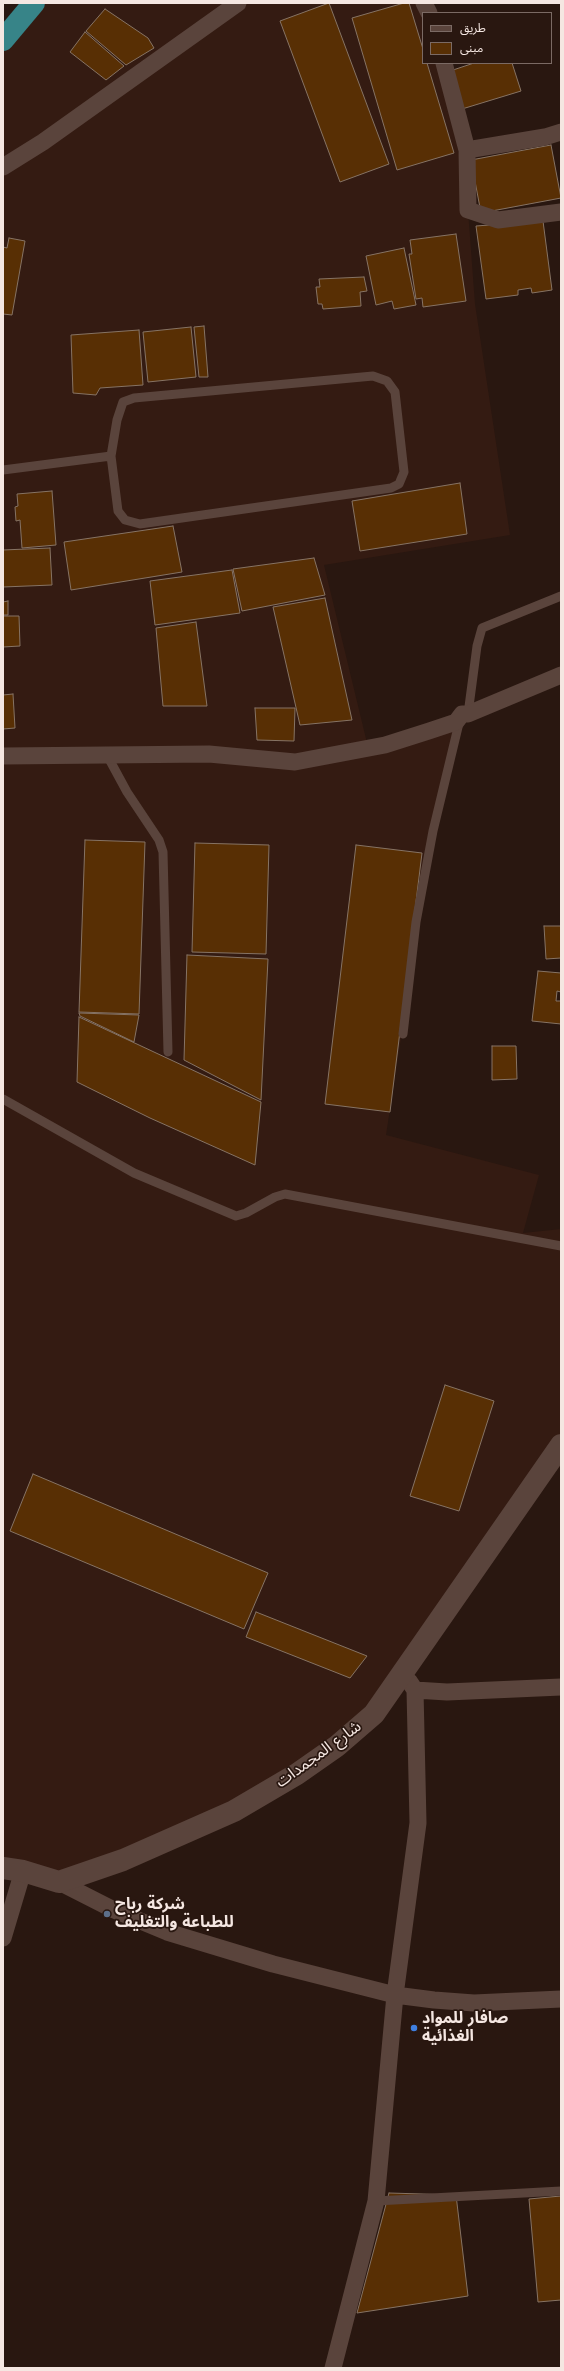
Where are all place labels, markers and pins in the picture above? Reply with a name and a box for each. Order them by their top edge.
place label: شركة رباح للطباعة والتغليف [115,1895,234,1933]
marker: شركة رباح للطباعة والتغليف [102,1909,112,1919]
place label: صافار للمواد الغذائية [422,2009,508,2047]
marker: صافار للمواد الغذائية [409,2023,419,2033]

